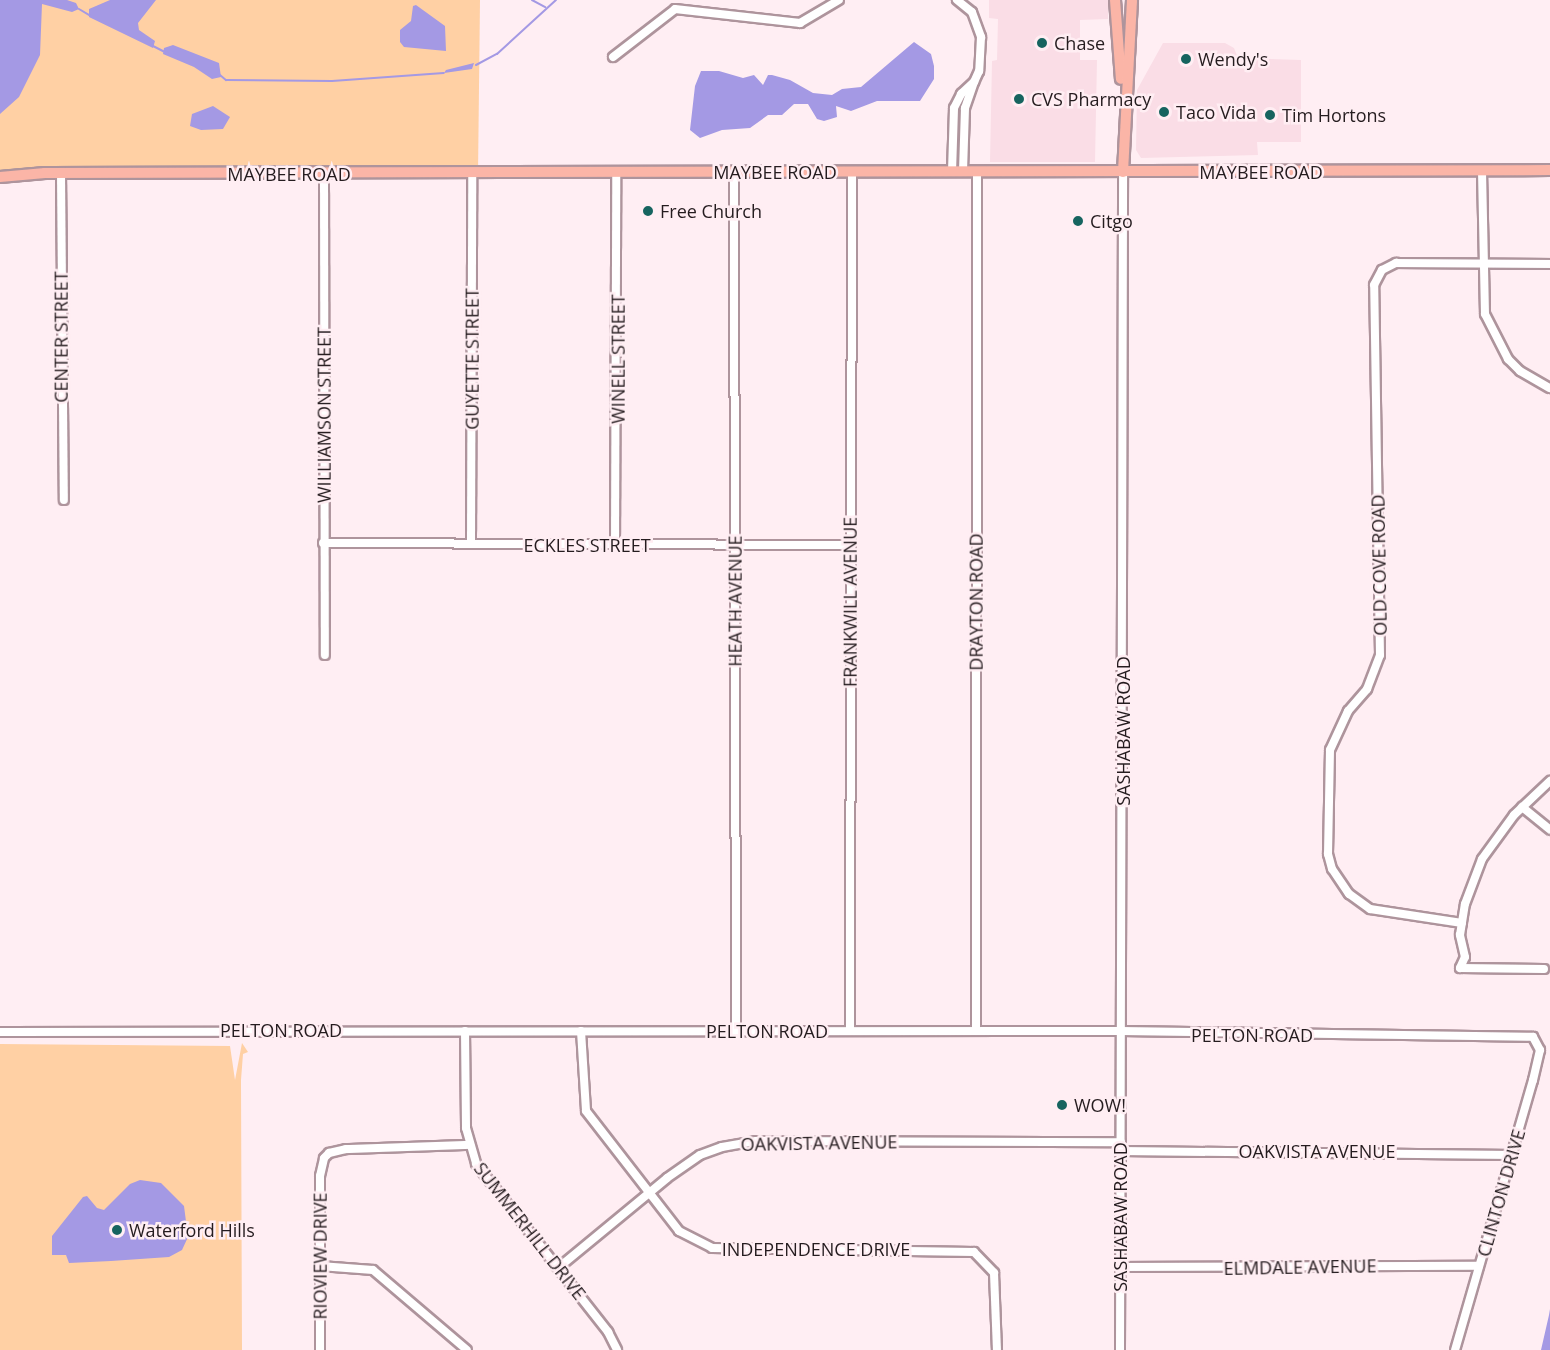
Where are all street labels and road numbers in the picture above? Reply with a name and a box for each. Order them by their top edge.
street label: MAYBEE ROAD [713,161,837,183]
street label: MAYBEE ROAD [1199,161,1323,183]
street label: MAYBEE ROAD [227,163,351,185]
street label: CENTER STREET [50,271,72,403]
street label: GUYETTE STREET [461,288,483,430]
street label: WINELL STREET [607,294,629,424]
street label: WILLIAMSON STREET [313,327,335,503]
street label: OLD COVE ROAD [1367,494,1391,636]
street label: FRANKWILL AVENUE [839,517,861,687]
street label: DRAYTON ROAD [965,533,987,671]
street label: ECKLES STREET [523,534,651,556]
street label: HEATH AVENUE [724,535,746,667]
street label: SASHABAW ROAD [1112,656,1134,806]
street label: PELTON ROAD [220,1019,342,1041]
street label: PELTON ROAD [706,1020,828,1042]
street label: PELTON ROAD [1191,1024,1313,1046]
street label: CLINTON DRIVE [1473,1127,1529,1259]
street label: OAKVISTA AVENUE [740,1131,898,1155]
street label: OAKVISTA AVENUE [1239,1140,1395,1162]
street label: SASHABAW ROAD [1109,1142,1131,1292]
street label: SUMMERHILL DRIVE [470,1158,590,1304]
street label: RIOVIEW DRIVE [309,1192,331,1320]
street label: INDEPENDENCE DRIVE [722,1238,910,1260]
street label: ELMDALE AVENUE [1223,1255,1377,1279]

